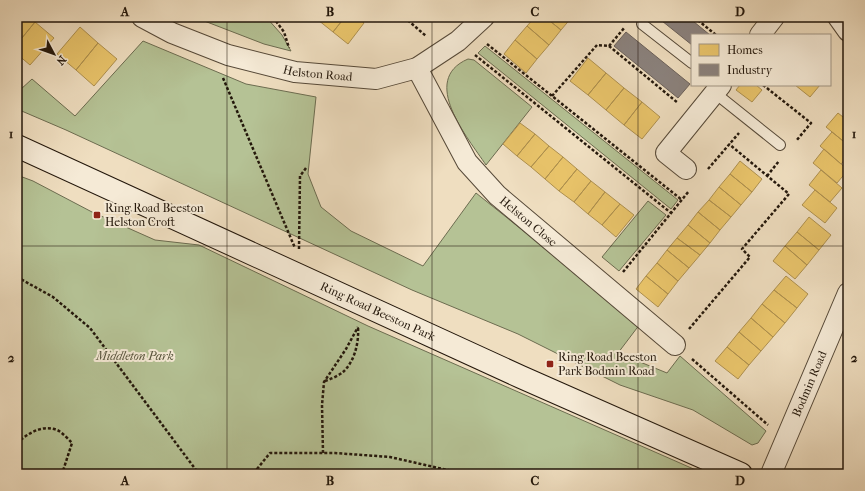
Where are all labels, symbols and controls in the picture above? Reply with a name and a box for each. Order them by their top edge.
text: A [120,4,130,19]
text: B [326,4,335,19]
text: C [531,4,540,19]
text: D [735,4,745,19]
north arrow [34,34,74,74]
legend [691,34,831,86]
text: Homes [727,43,763,57]
text: N [53,53,69,68]
street label: Helston Road [282,62,353,84]
text: Industry [727,63,773,77]
text: 1 [9,126,14,141]
text: 1 [852,126,857,141]
street label: Helston Close [497,193,560,250]
place label: Ring Road Beeston Helston Croft [105,201,204,229]
marker: Ring Road Beeston Helston Croft [92,210,102,220]
street label: Ring Road Beeston Park [318,279,439,344]
street label: Bodmin Road [789,348,830,419]
park label: Middleton Park [95,349,174,363]
text: 2 [8,350,15,365]
place label: Ring Road Beeston Park Bodmin Road [558,350,657,378]
text: 2 [851,350,858,365]
marker: Ring Road Beeston Park Bodmin Road [545,359,555,369]
text: A [120,473,130,488]
text: B [326,473,335,488]
text: C [531,473,540,488]
text: D [735,473,745,488]

